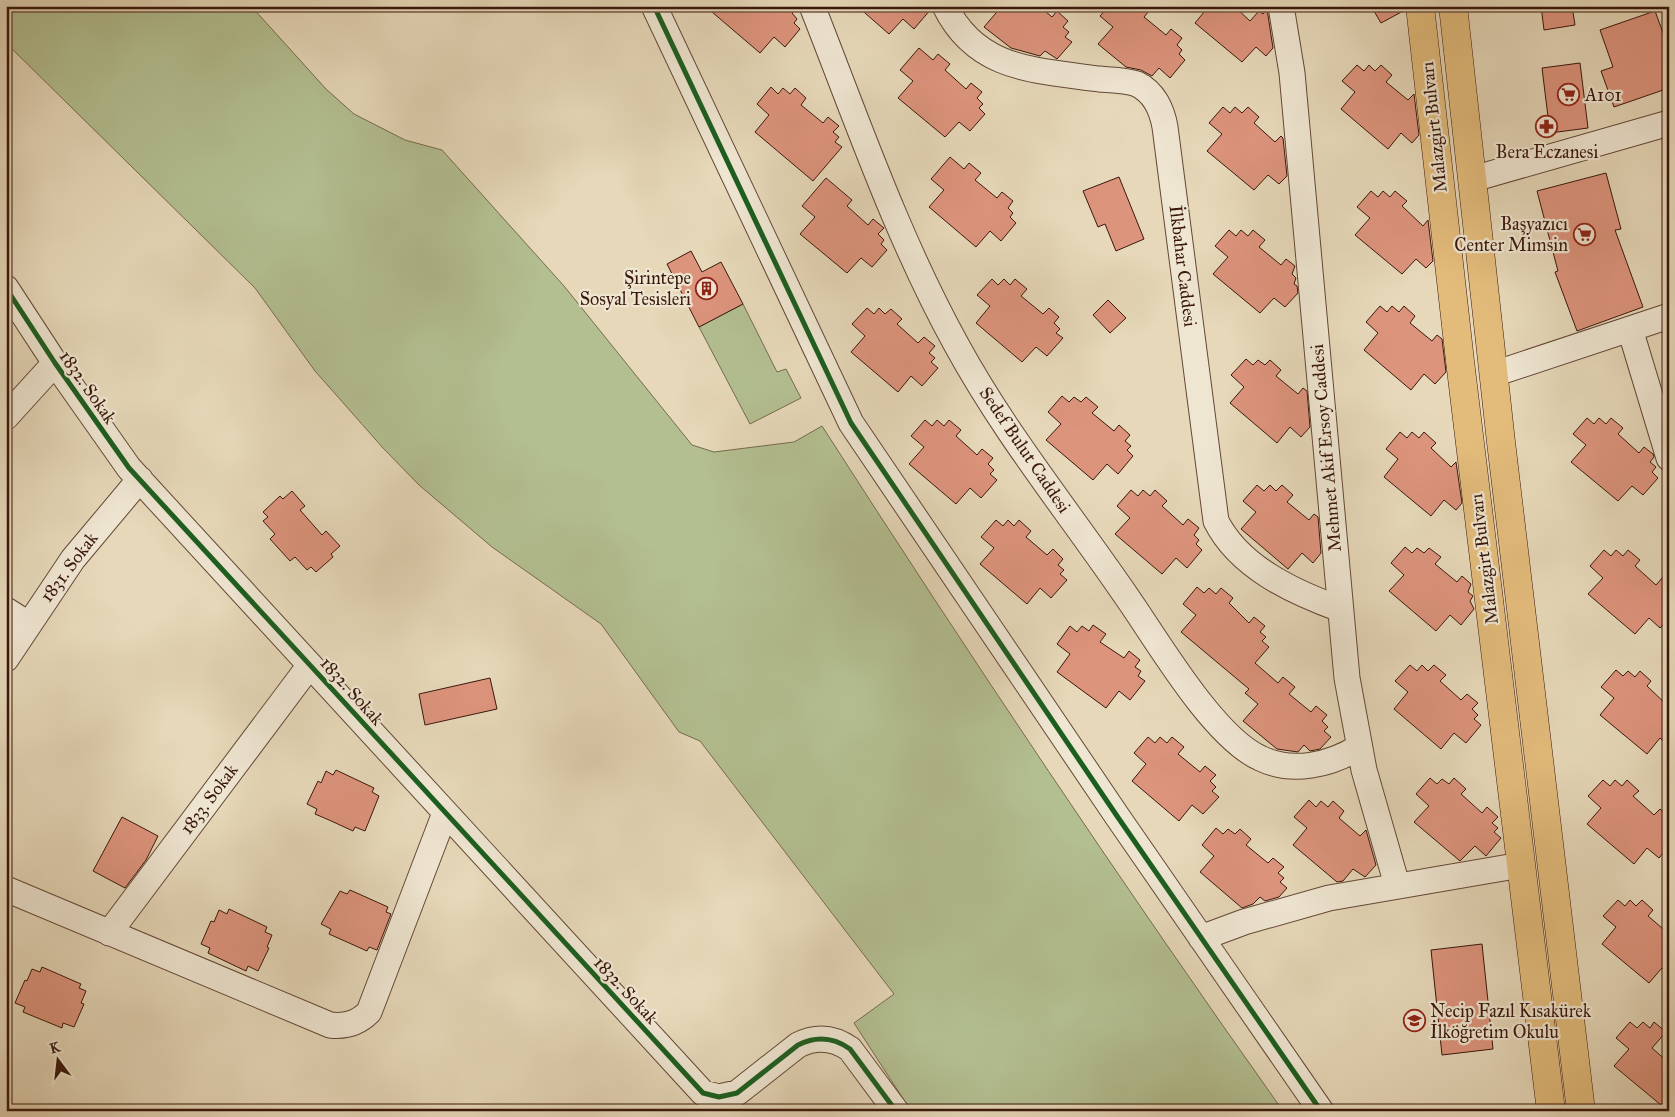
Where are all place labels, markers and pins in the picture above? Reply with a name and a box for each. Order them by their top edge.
supermarket icon: A101 [1557,83,1581,107]
place label: A101 [1584,84,1622,106]
pharmacy icon: Bera Eczanesi [1535,115,1559,139]
place label: Bera Eczanesi [1496,141,1598,163]
place label: Başyazıcı Center Mimsin [1454,213,1568,256]
supermarket icon: Başyazıcı Center Mimsin [1572,222,1596,246]
place label: Şirintepe Sosyal Tesisleri [580,267,691,310]
building icon: Şirintepe Sosyal Tesisleri [695,276,719,300]
place label: Necip Fazıl Kısakürek İlköğretim Okulu [1430,1000,1592,1044]
school or university icon: Necip Fazıl Kısakürek İlköğretim Okulu [1402,1009,1426,1033]

